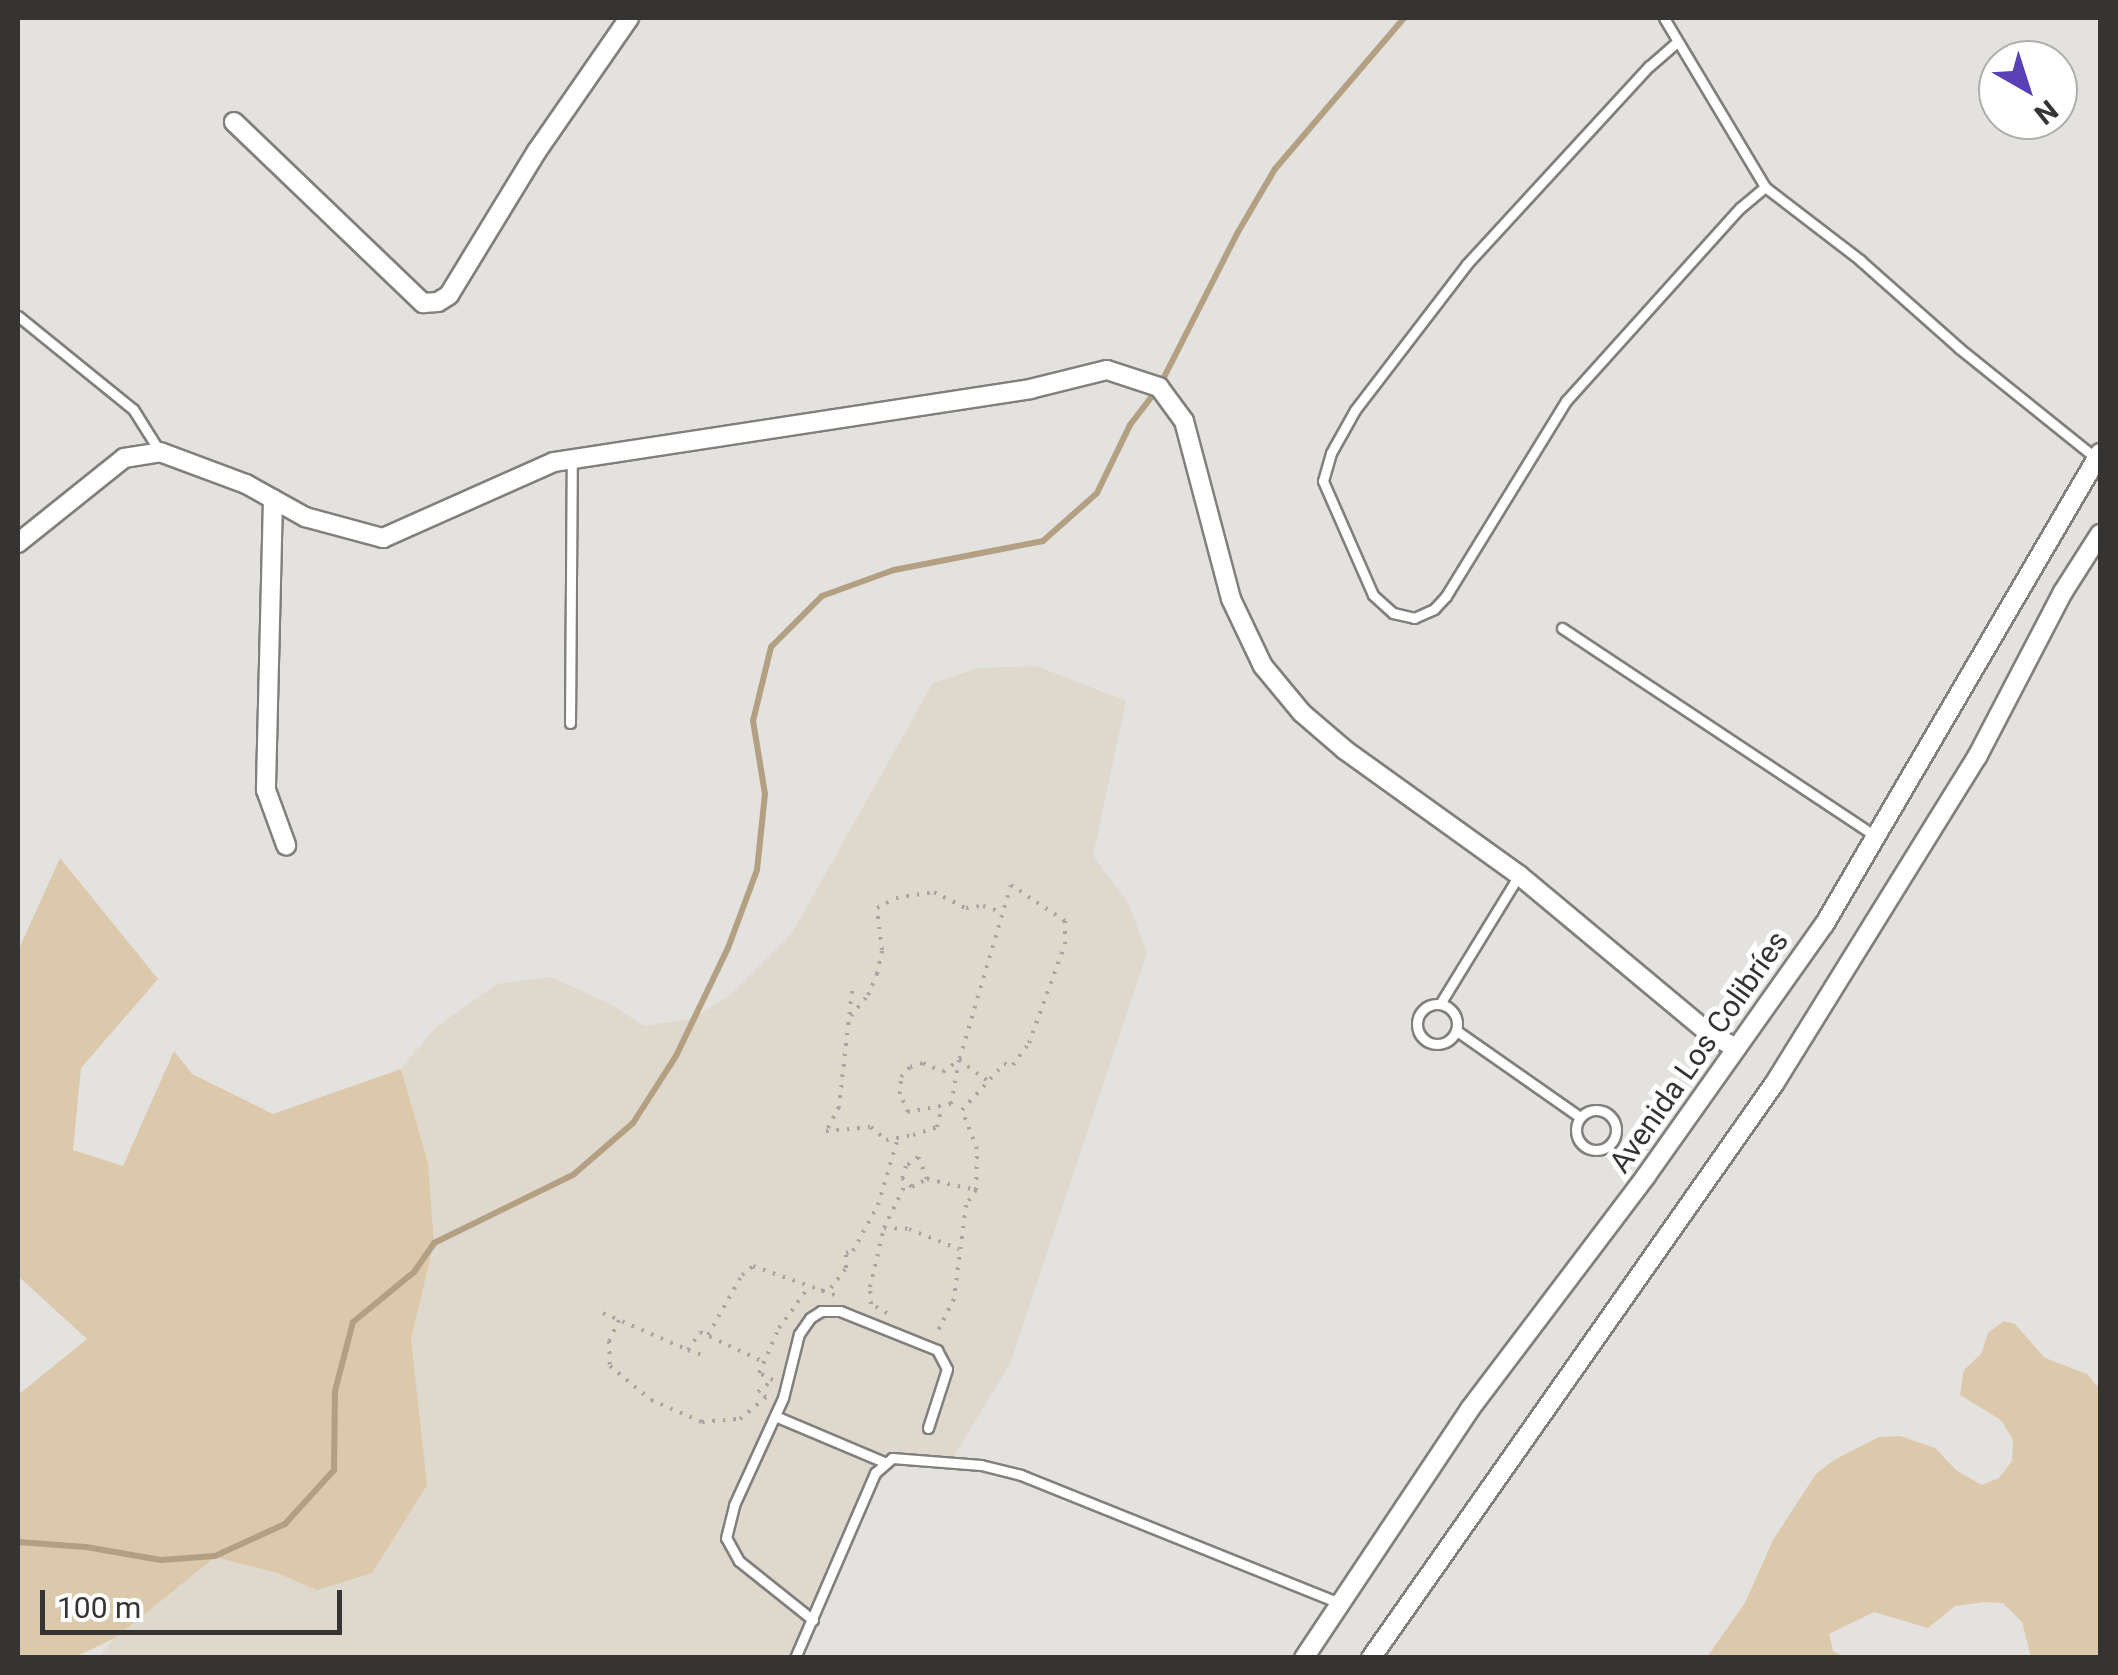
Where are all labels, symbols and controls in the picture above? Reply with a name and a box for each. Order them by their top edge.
north arrow [1978,40,2078,140]
text: N [2028,93,2064,131]
street label: Avenida Los Colibríes [1602,924,1796,1180]
scale bar [45,1570,348,1632]
text: 100 m [57,1590,141,1625]

